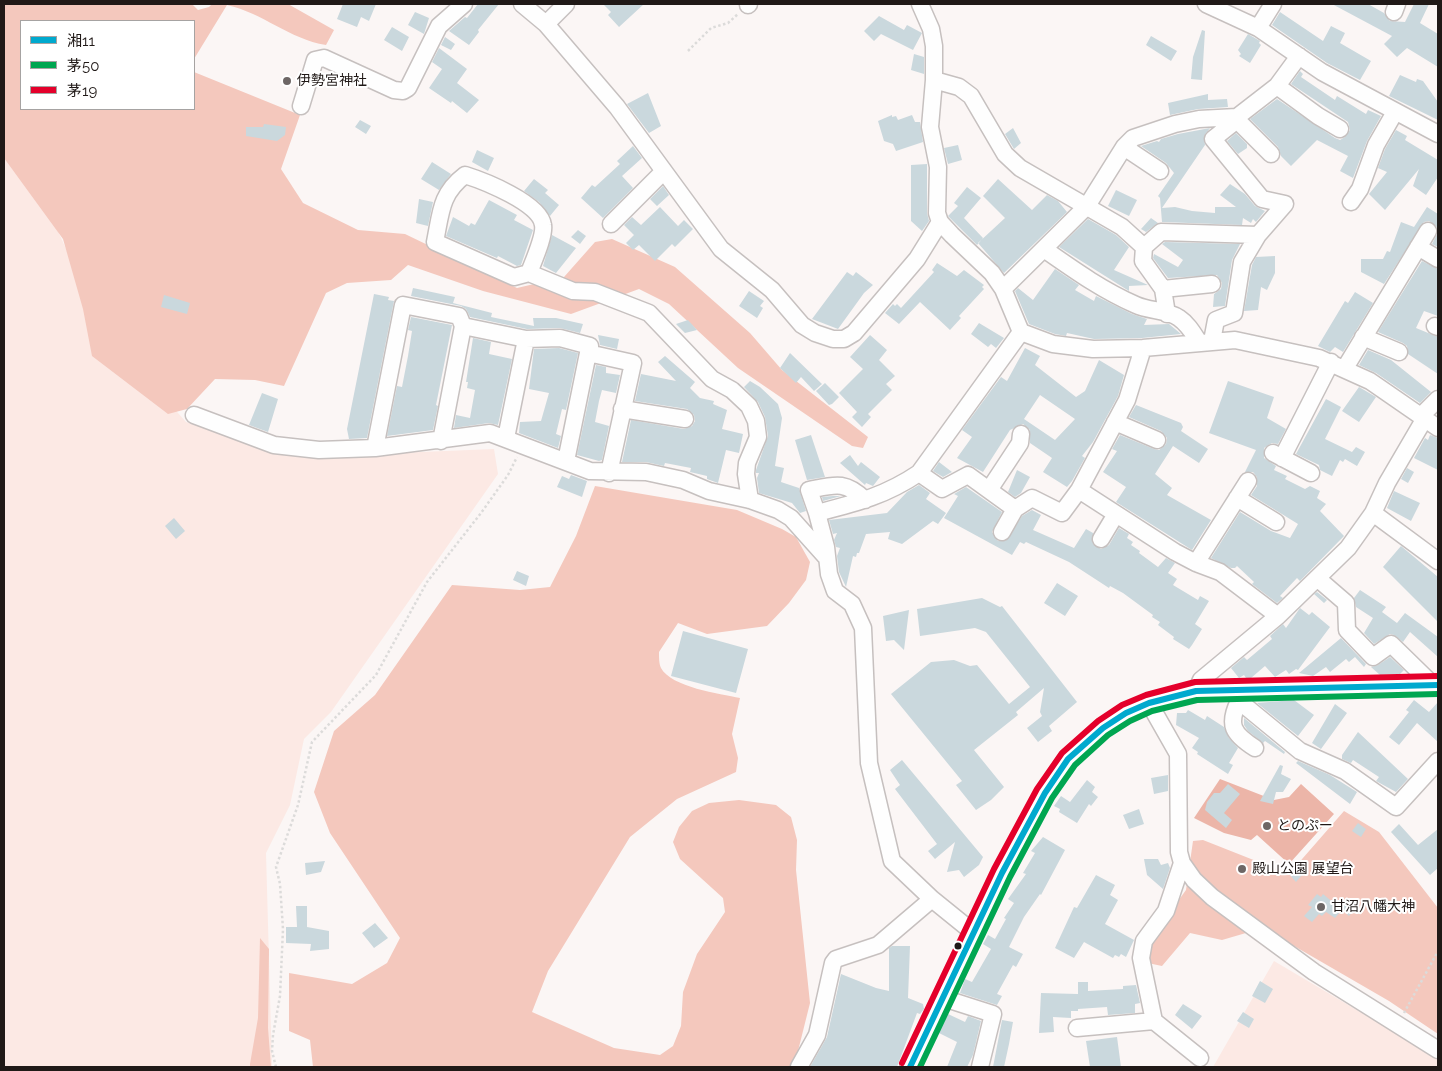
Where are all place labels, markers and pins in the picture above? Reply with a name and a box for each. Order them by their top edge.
place label: 伊勢宮神社 [297,73,367,89]
marker: 伊勢宮神社 [281,75,293,87]
place label: とのぷー [1277,818,1333,834]
marker: とのぷー [1261,820,1273,832]
place label: 殿山公園 展望台 [1252,861,1354,877]
marker: 殿山公園 展望台 [1236,863,1248,875]
place label: 甘沼八幡大神 [1331,899,1415,915]
marker: 甘沼八幡大神 [1315,901,1327,913]
unlabelled marker [953,941,963,951]

